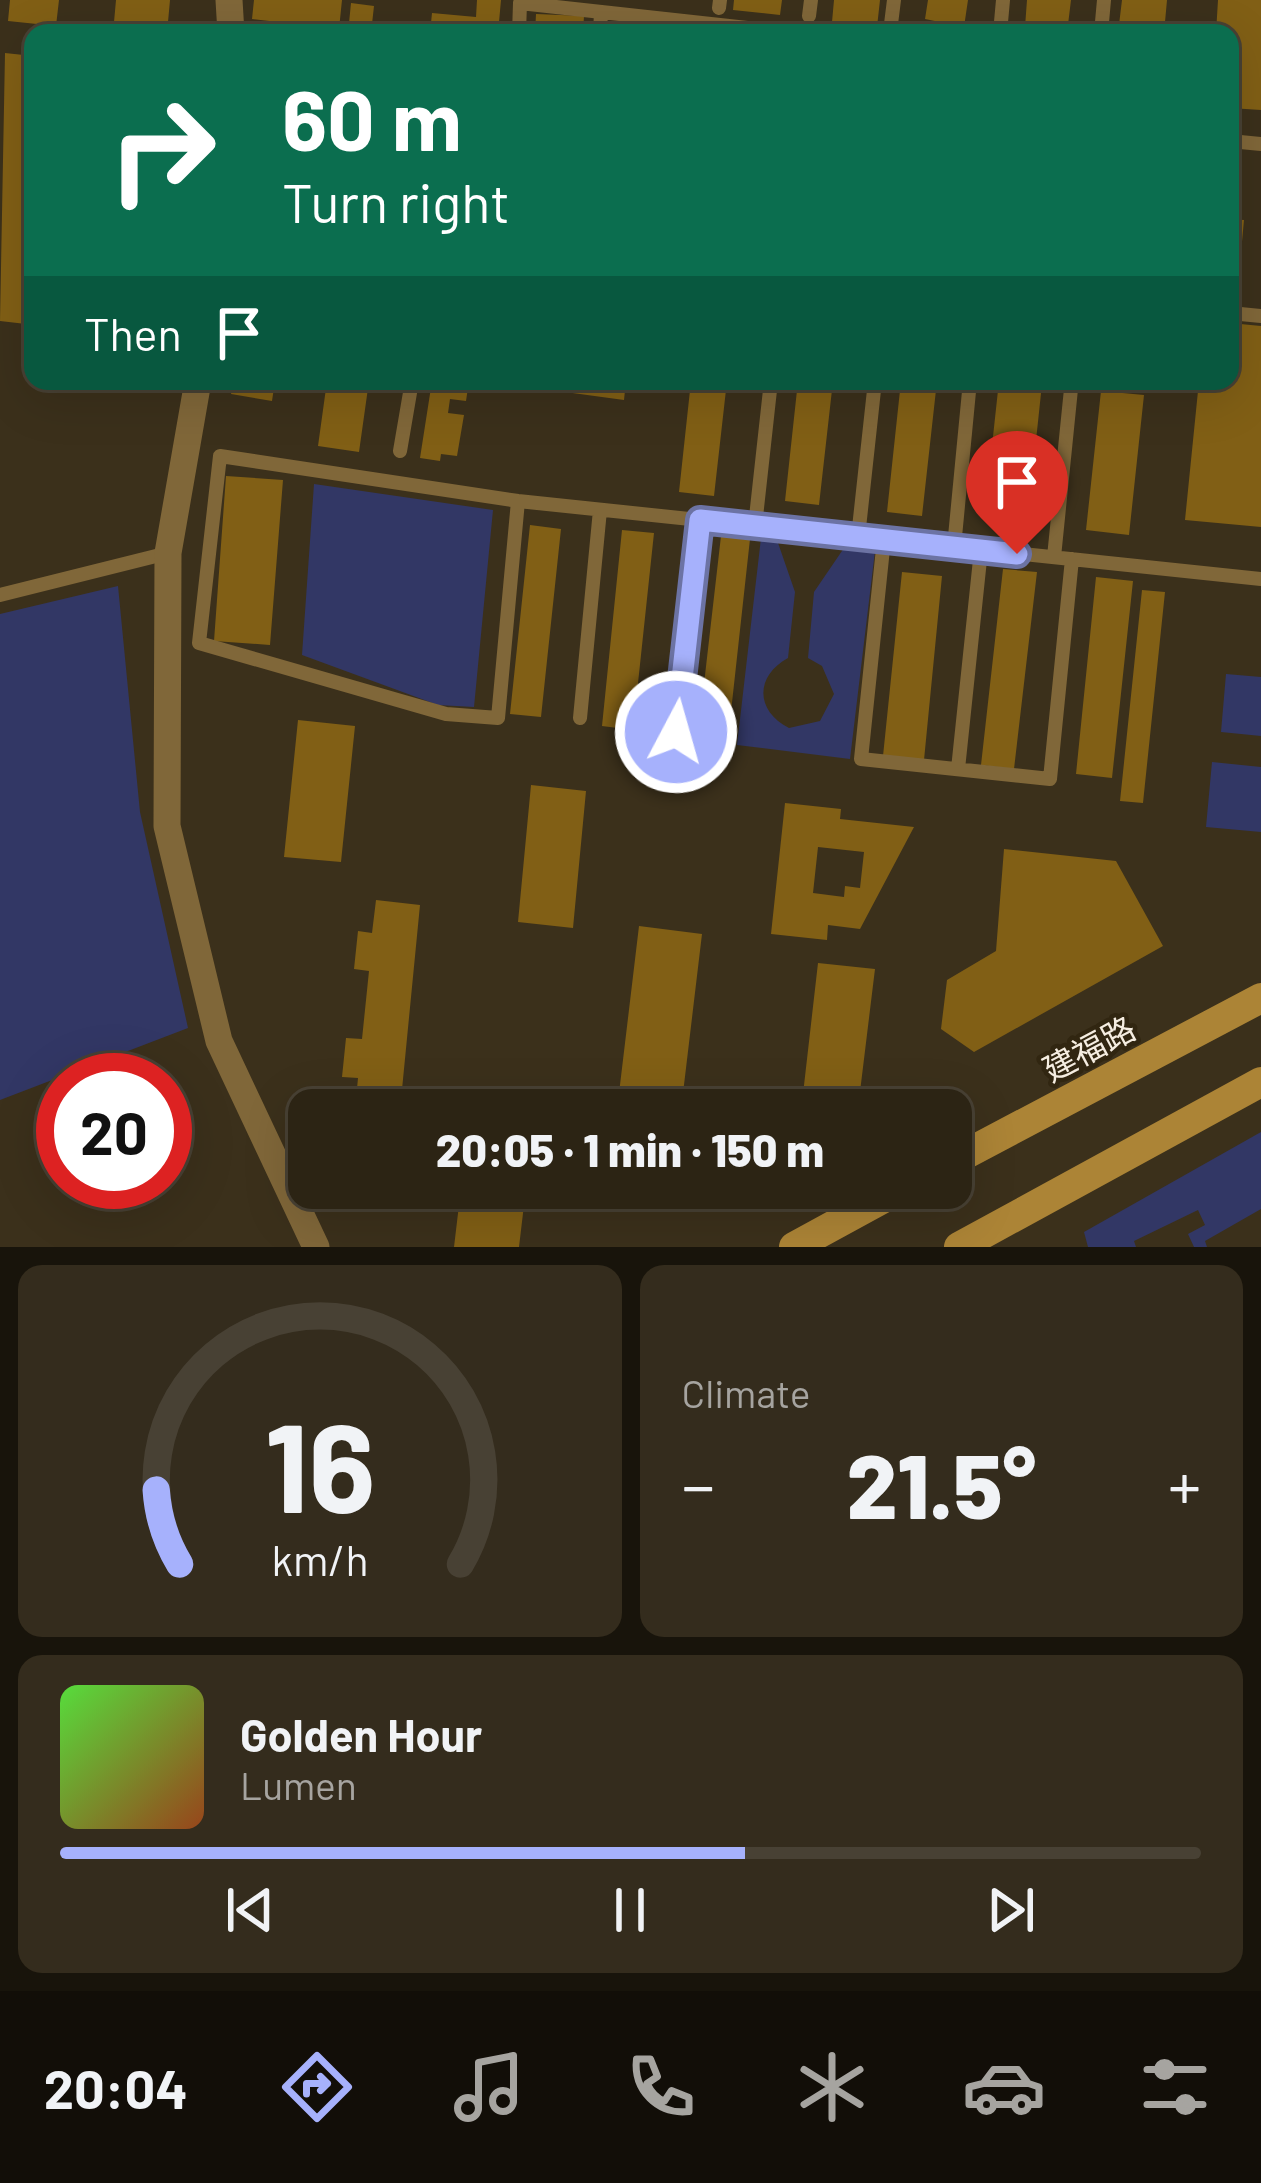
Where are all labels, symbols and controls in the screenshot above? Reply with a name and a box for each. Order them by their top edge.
text: 60 m [282,67,462,168]
icon: right [84,72,240,228]
text: Turn right [282,169,510,234]
icon: arrive [206,300,272,366]
text: Then [84,306,182,360]
pin [966,431,1068,554]
icon: arrive [984,449,1050,515]
position arrow [613,669,739,795]
street label: 建福路 [1035,1007,1142,1089]
speed limit sign: 20 [36,1053,192,1209]
text: 20:05 · 1 min · 150 m [436,1122,824,1176]
text: Climate [682,1369,811,1416]
text: 16 [264,1388,375,1538]
text: 21.5° [846,1429,1036,1537]
text: − [682,1444,715,1523]
text: + [1168,1444,1201,1523]
text: km/h [271,1533,368,1585]
text: Golden Hour [240,1707,482,1761]
text: Lumen [240,1761,357,1808]
icon: previous [217,1877,283,1943]
icon: pause [597,1877,663,1943]
icon: next [978,1877,1044,1943]
icon: directions [275,2045,359,2129]
icon: music [447,2045,531,2129]
icon: phone [619,2045,703,2129]
icon: climate [790,2045,874,2129]
icon: car [962,2045,1046,2129]
icon: filters [1133,2045,1217,2129]
text: 20:04 [44,2055,188,2120]

